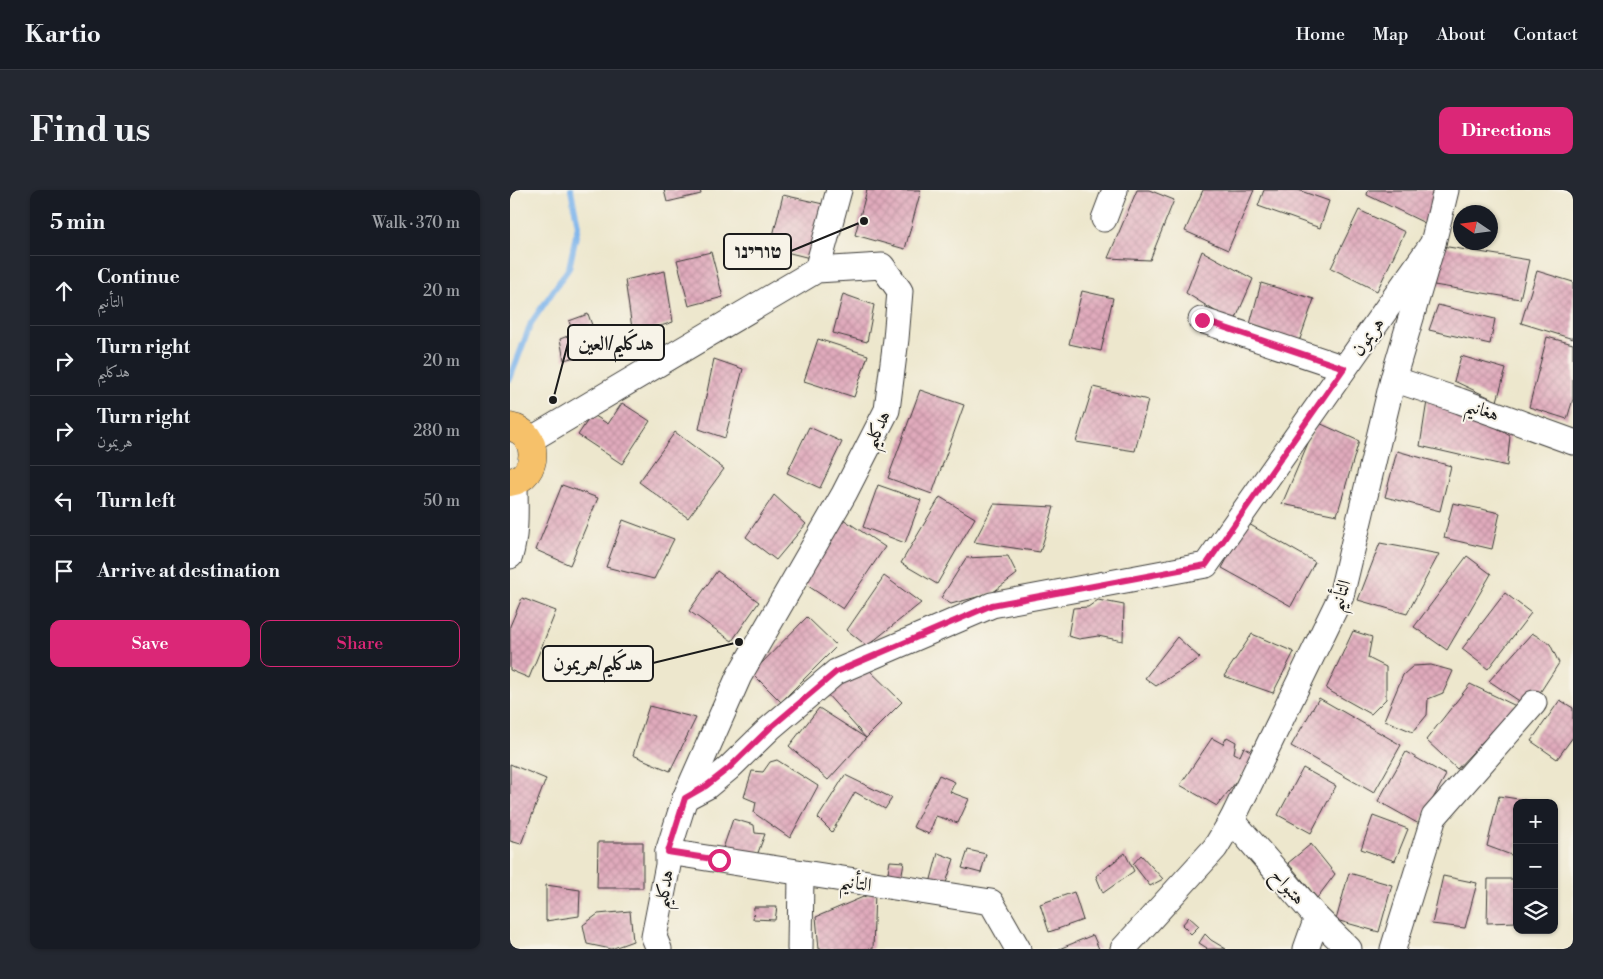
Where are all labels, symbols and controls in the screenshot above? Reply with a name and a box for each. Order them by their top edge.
text: Kartio [25,20,101,50]
text: Home [1296,23,1345,46]
text: Map [1373,23,1409,46]
text: About [1437,23,1486,46]
text: Contact [1514,23,1578,46]
button: Directions [1439,107,1573,154]
text: Find us [30,109,150,152]
north arrow [1453,205,1498,250]
text: 5 min [50,210,105,236]
text: Walk · 370 m [372,213,460,233]
callout: טורינו [724,234,791,269]
text: טורינו [735,240,782,265]
text: Continue [97,265,180,289]
icon: ahead [50,277,78,305]
text: 20 m [423,281,460,301]
text: التأنيم [97,292,124,312]
route end [1191,309,1214,332]
street label: هريمون [1346,312,1390,361]
callout: هدكَليم/العين [568,325,664,360]
text: هدكَليم/العين [578,328,654,363]
text: Turn right [97,335,190,359]
icon: right [50,347,78,375]
text: 20 m [423,351,460,371]
text: هدكليم [97,362,130,382]
street label: هغانيم [1460,393,1503,434]
text: Turn right [97,405,190,429]
street label: هدكليم [858,407,902,455]
icon: right [50,417,78,445]
text: 280 m [413,421,460,441]
text: هريمون [97,432,133,452]
icon: left [50,487,78,515]
text: Turn left [97,489,176,513]
text: 50 m [423,491,460,511]
icon: arrive [50,557,78,585]
text: Arrive at destination [97,559,280,583]
street label: التأنيم [1322,576,1363,617]
button: Save [50,620,250,667]
button: Share [260,620,460,667]
callout: هدكَليم/هريمون [543,646,653,681]
text: هدكَليم/هريمون [553,648,643,683]
map controls [1513,799,1558,934]
button: + [1513,799,1558,844]
button: − [1513,844,1558,889]
route start [708,849,731,872]
street label: هتبواح [1262,863,1311,913]
street label: التأنيم [837,867,874,904]
street label: هدكليم [649,868,686,912]
button: layers [1513,889,1558,934]

